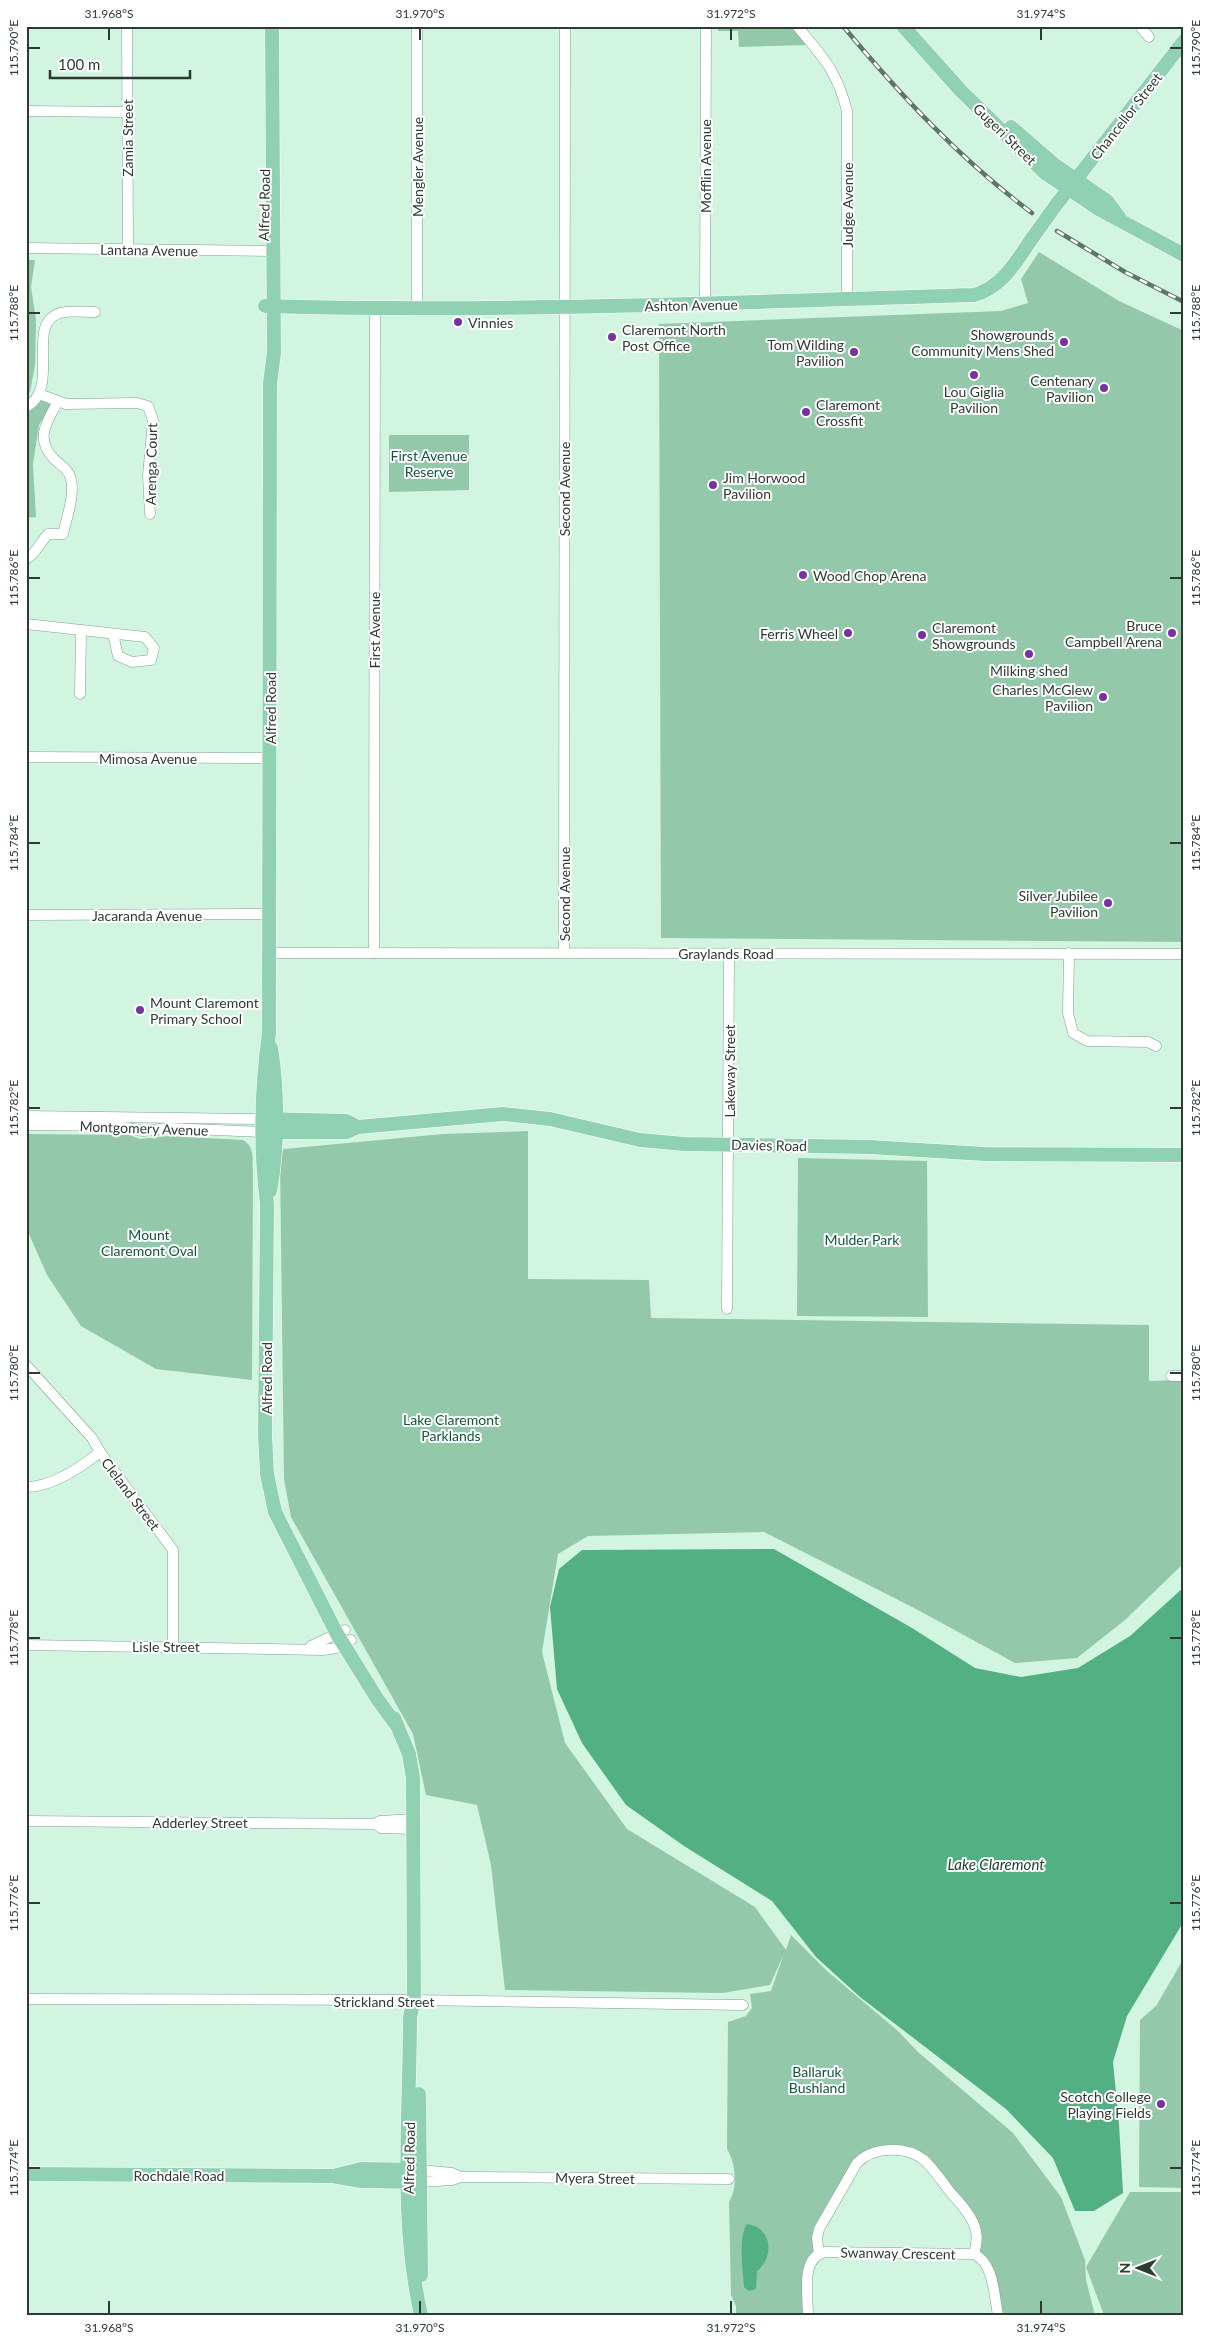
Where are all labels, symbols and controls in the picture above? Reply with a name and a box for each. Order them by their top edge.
text: 31.968°S [84,6,134,21]
text: 31.970°S [395,6,445,21]
text: 31.972°S [706,6,756,21]
text: 31.974°S [1016,6,1066,21]
text: 115.790°E [6,20,21,76]
text: 115.790°E [1188,20,1203,76]
scale bar [50,48,190,80]
text: 100 m [58,55,100,73]
street label: Chancellor Street [1087,69,1165,163]
street label: Zamia Street [119,99,136,177]
street label: Gugeri Street [970,100,1040,168]
street label: Mengler Avenue [409,117,426,217]
street label: Mofflin Avenue [697,119,714,213]
street label: Judge Avenue [839,162,856,248]
street label: Alfred Road [255,169,273,241]
street label: Lantana Avenue [100,241,198,259]
text: 115.788°E [6,285,21,341]
text: 115.788°E [1188,285,1203,341]
street label: Ashton Avenue [644,296,738,314]
place label: Vinnies [468,314,513,331]
marker: Vinnies [452,316,464,328]
place label: Claremont North Post Office [622,321,726,354]
place label: Showgrounds Community Mens Shed [911,326,1054,359]
marker: Claremont North Post Office [606,331,618,343]
place label: Tom Wilding Pavilion [767,336,844,369]
marker: Showgrounds Community Mens Shed [1058,336,1070,348]
marker: Tom Wilding Pavilion [848,346,860,358]
marker: Lou Giglia Pavilion [968,369,980,381]
place label: Centenary Pavilion [1030,372,1095,405]
marker: Centenary Pavilion [1098,382,1110,394]
place label: Lou Giglia Pavilion [944,383,1004,416]
place label: Claremont Crossfit [816,396,880,429]
marker: Claremont Crossfit [800,406,812,418]
street label: Arenga Court [142,423,160,505]
street label: Second Avenue [556,442,573,536]
park label: First Avenue Reserve [391,447,467,480]
place label: Jim Horwood Pavilion [723,469,805,502]
marker: Jim Horwood Pavilion [707,479,719,491]
text: 115.786°E [6,550,21,606]
text: 115.786°E [1188,550,1203,606]
place label: Wood Chop Arena [813,567,927,584]
marker: Wood Chop Arena [797,569,809,581]
street label: First Avenue [366,592,383,668]
place label: Bruce Campbell Arena [1065,617,1162,650]
place label: Claremont Showgrounds [932,619,1016,652]
place label: Ferris Wheel [760,625,838,642]
marker: Ferris Wheel [842,627,854,639]
marker: Bruce Campbell Arena [1166,627,1178,639]
marker: Claremont Showgrounds [916,629,928,641]
marker: Milking shed [1023,648,1035,660]
place label: Milking shed [990,662,1068,679]
street label: Alfred Road [262,672,279,744]
place label: Charles McGlew Pavilion [992,681,1093,714]
marker: Charles McGlew Pavilion [1097,691,1109,703]
street label: Mimosa Avenue [99,750,197,767]
text: 115.784°E [6,815,21,871]
text: 115.784°E [1188,815,1203,871]
street label: Second Avenue [556,847,573,941]
place label: Silver Jubilee Pavilion [1019,887,1098,920]
marker: Silver Jubilee Pavilion [1102,897,1114,909]
street label: Jacaranda Avenue [92,907,202,924]
street label: Graylands Road [678,945,774,962]
place label: Mount Claremont Primary School [150,994,259,1027]
marker: Mount Claremont Primary School [134,1004,146,1016]
street label: Lakeway Street [721,1024,738,1118]
text: 115.782°E [6,1080,21,1136]
text: 115.782°E [1188,1080,1203,1136]
street label: Montgomery Avenue [79,1117,209,1139]
street label: Davies Road [731,1136,807,1154]
park label: Mount Claremont Oval [101,1226,197,1259]
park label: Mulder Park [825,1231,900,1248]
street label: Alfred Road [258,1342,275,1414]
text: 115.780°E [6,1345,21,1401]
text: 115.780°E [1188,1345,1203,1401]
park label: Lake Claremont Parklands [403,1411,499,1444]
street label: Cleland Street [98,1454,164,1534]
text: 115.778°E [6,1610,21,1666]
text: 115.778°E [1188,1610,1203,1666]
street label: Lisle Street [132,1638,200,1655]
street label: Adderley Street [152,1814,248,1831]
water label: Lake Claremont [947,1855,1045,1873]
text: 115.776°E [6,1875,21,1931]
text: 115.776°E [1188,1875,1203,1931]
street label: Strickland Street [334,1993,434,2010]
park label: Ballaruk Bushland [789,2063,845,2096]
place label: Scotch College Playing Fields [1060,2088,1151,2121]
marker: Scotch College Playing Fields [1155,2098,1167,2110]
street label: Alfred Road [400,2122,418,2194]
text: 115.774°E [6,2140,21,2196]
text: 115.774°E [1188,2140,1203,2196]
street label: Rochdale Road [134,2167,224,2184]
street label: Myera Street [555,2169,635,2187]
street label: Swanway Crescent [840,2243,956,2263]
north arrow [1112,2244,1162,2294]
text: N [1116,2263,1133,2273]
text: 31.968°S [84,2320,134,2335]
text: 31.970°S [395,2320,445,2335]
text: 31.972°S [706,2320,756,2335]
text: 31.974°S [1016,2320,1066,2335]

